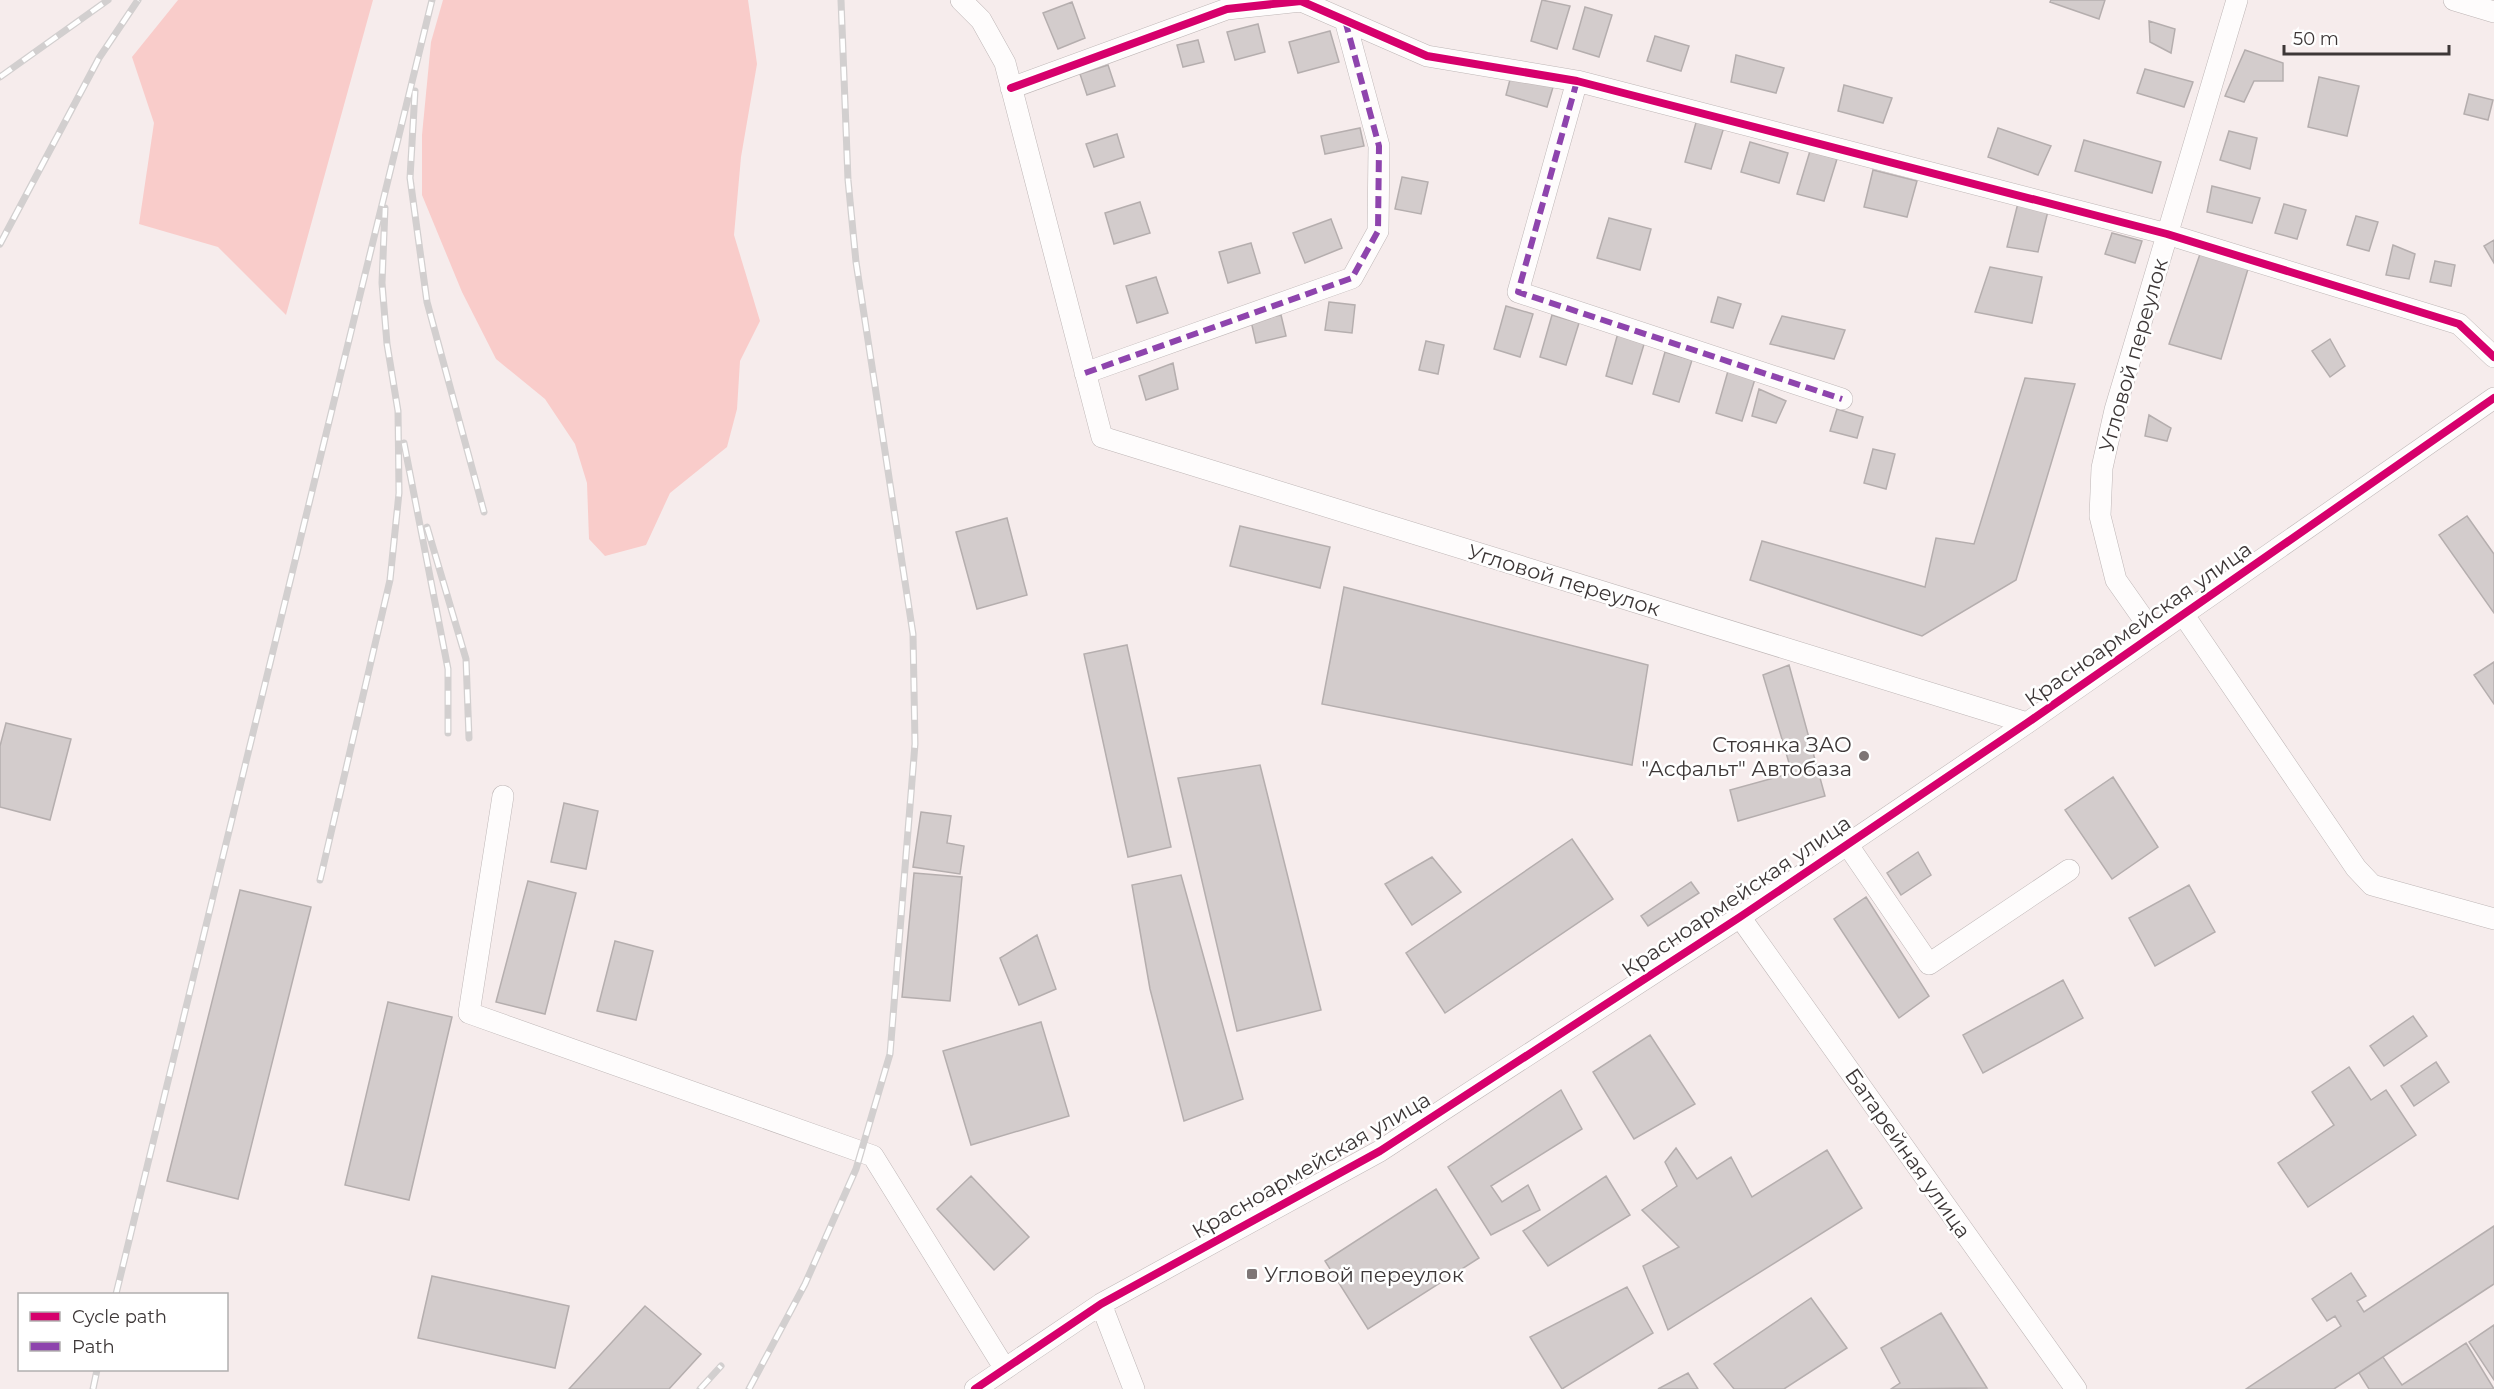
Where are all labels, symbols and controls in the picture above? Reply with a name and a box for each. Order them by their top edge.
scale bar [2284,18,2449,56]
text: 50 m [2293,28,2339,50]
street label: Угловой переулок [2093,255,2173,455]
street label: Красноармейская улица [2020,536,2256,712]
street label: Угловой переулок [1465,539,1663,621]
place label: Стоянка ЗАО "Асфальт" Автобаза [1641,732,1852,781]
marker: Стоянка ЗАО "Асфальт" Автобаза [1857,749,1871,763]
street label: Красноармейская улица [1617,810,1855,982]
street label: Батарейная улица [1840,1063,1976,1243]
street label: Красноармейская улица [1187,1086,1435,1244]
place label: Угловой переулок [1264,1262,1464,1287]
marker: Угловой переулок [1245,1267,1259,1281]
legend [18,1293,228,1371]
text: Cycle path [72,1306,167,1328]
text: Path [72,1336,115,1358]

